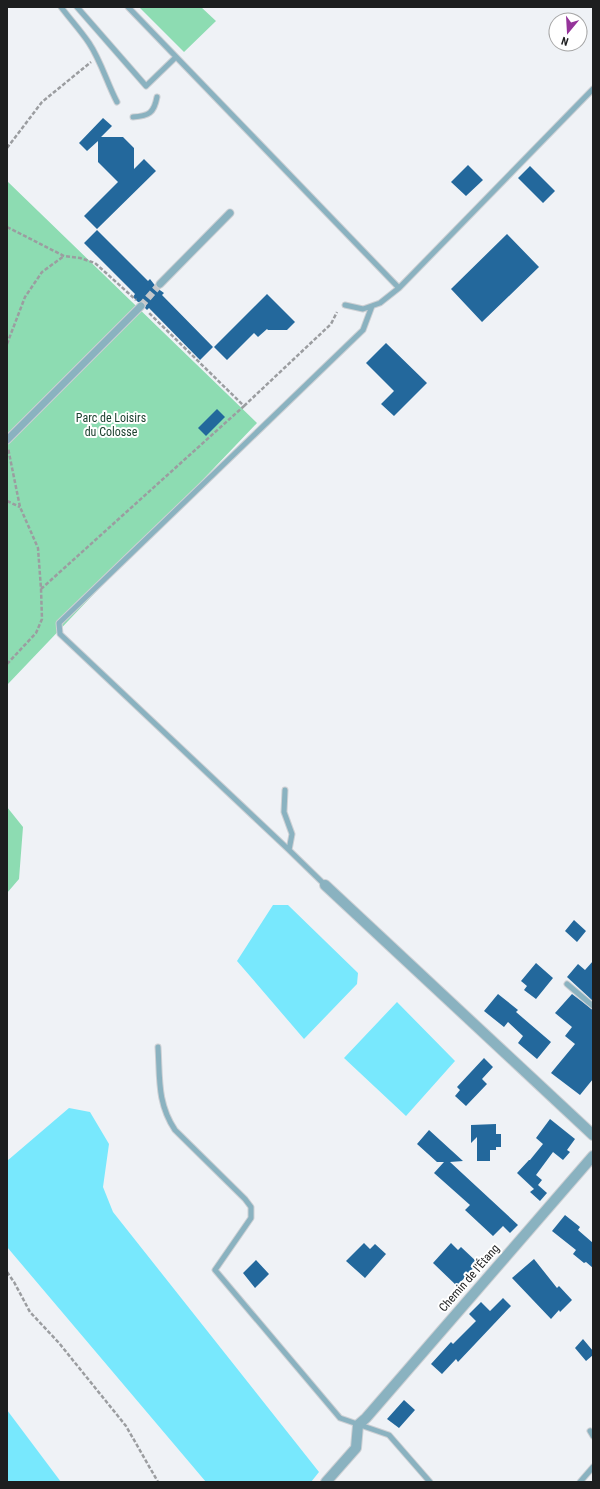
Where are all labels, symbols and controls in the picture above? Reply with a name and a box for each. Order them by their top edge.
north arrow [548,12,588,52]
text: N [560,34,570,48]
park label: Parc de Loisirs du Colosse [76,411,146,439]
street label: Chemin de l'Étang [435,1241,502,1315]

